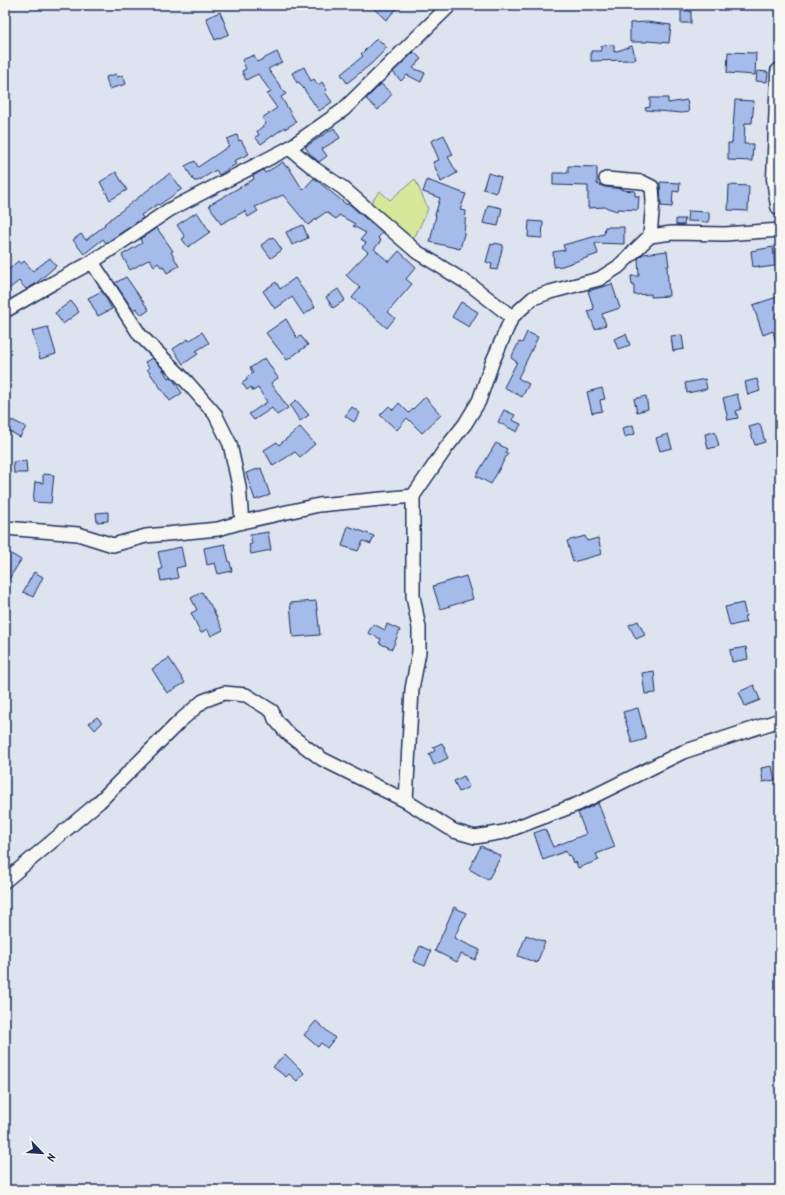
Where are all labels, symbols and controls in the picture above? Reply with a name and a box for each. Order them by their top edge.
north arrow [22,1133,62,1173]
text: N [41,1150,60,1164]

